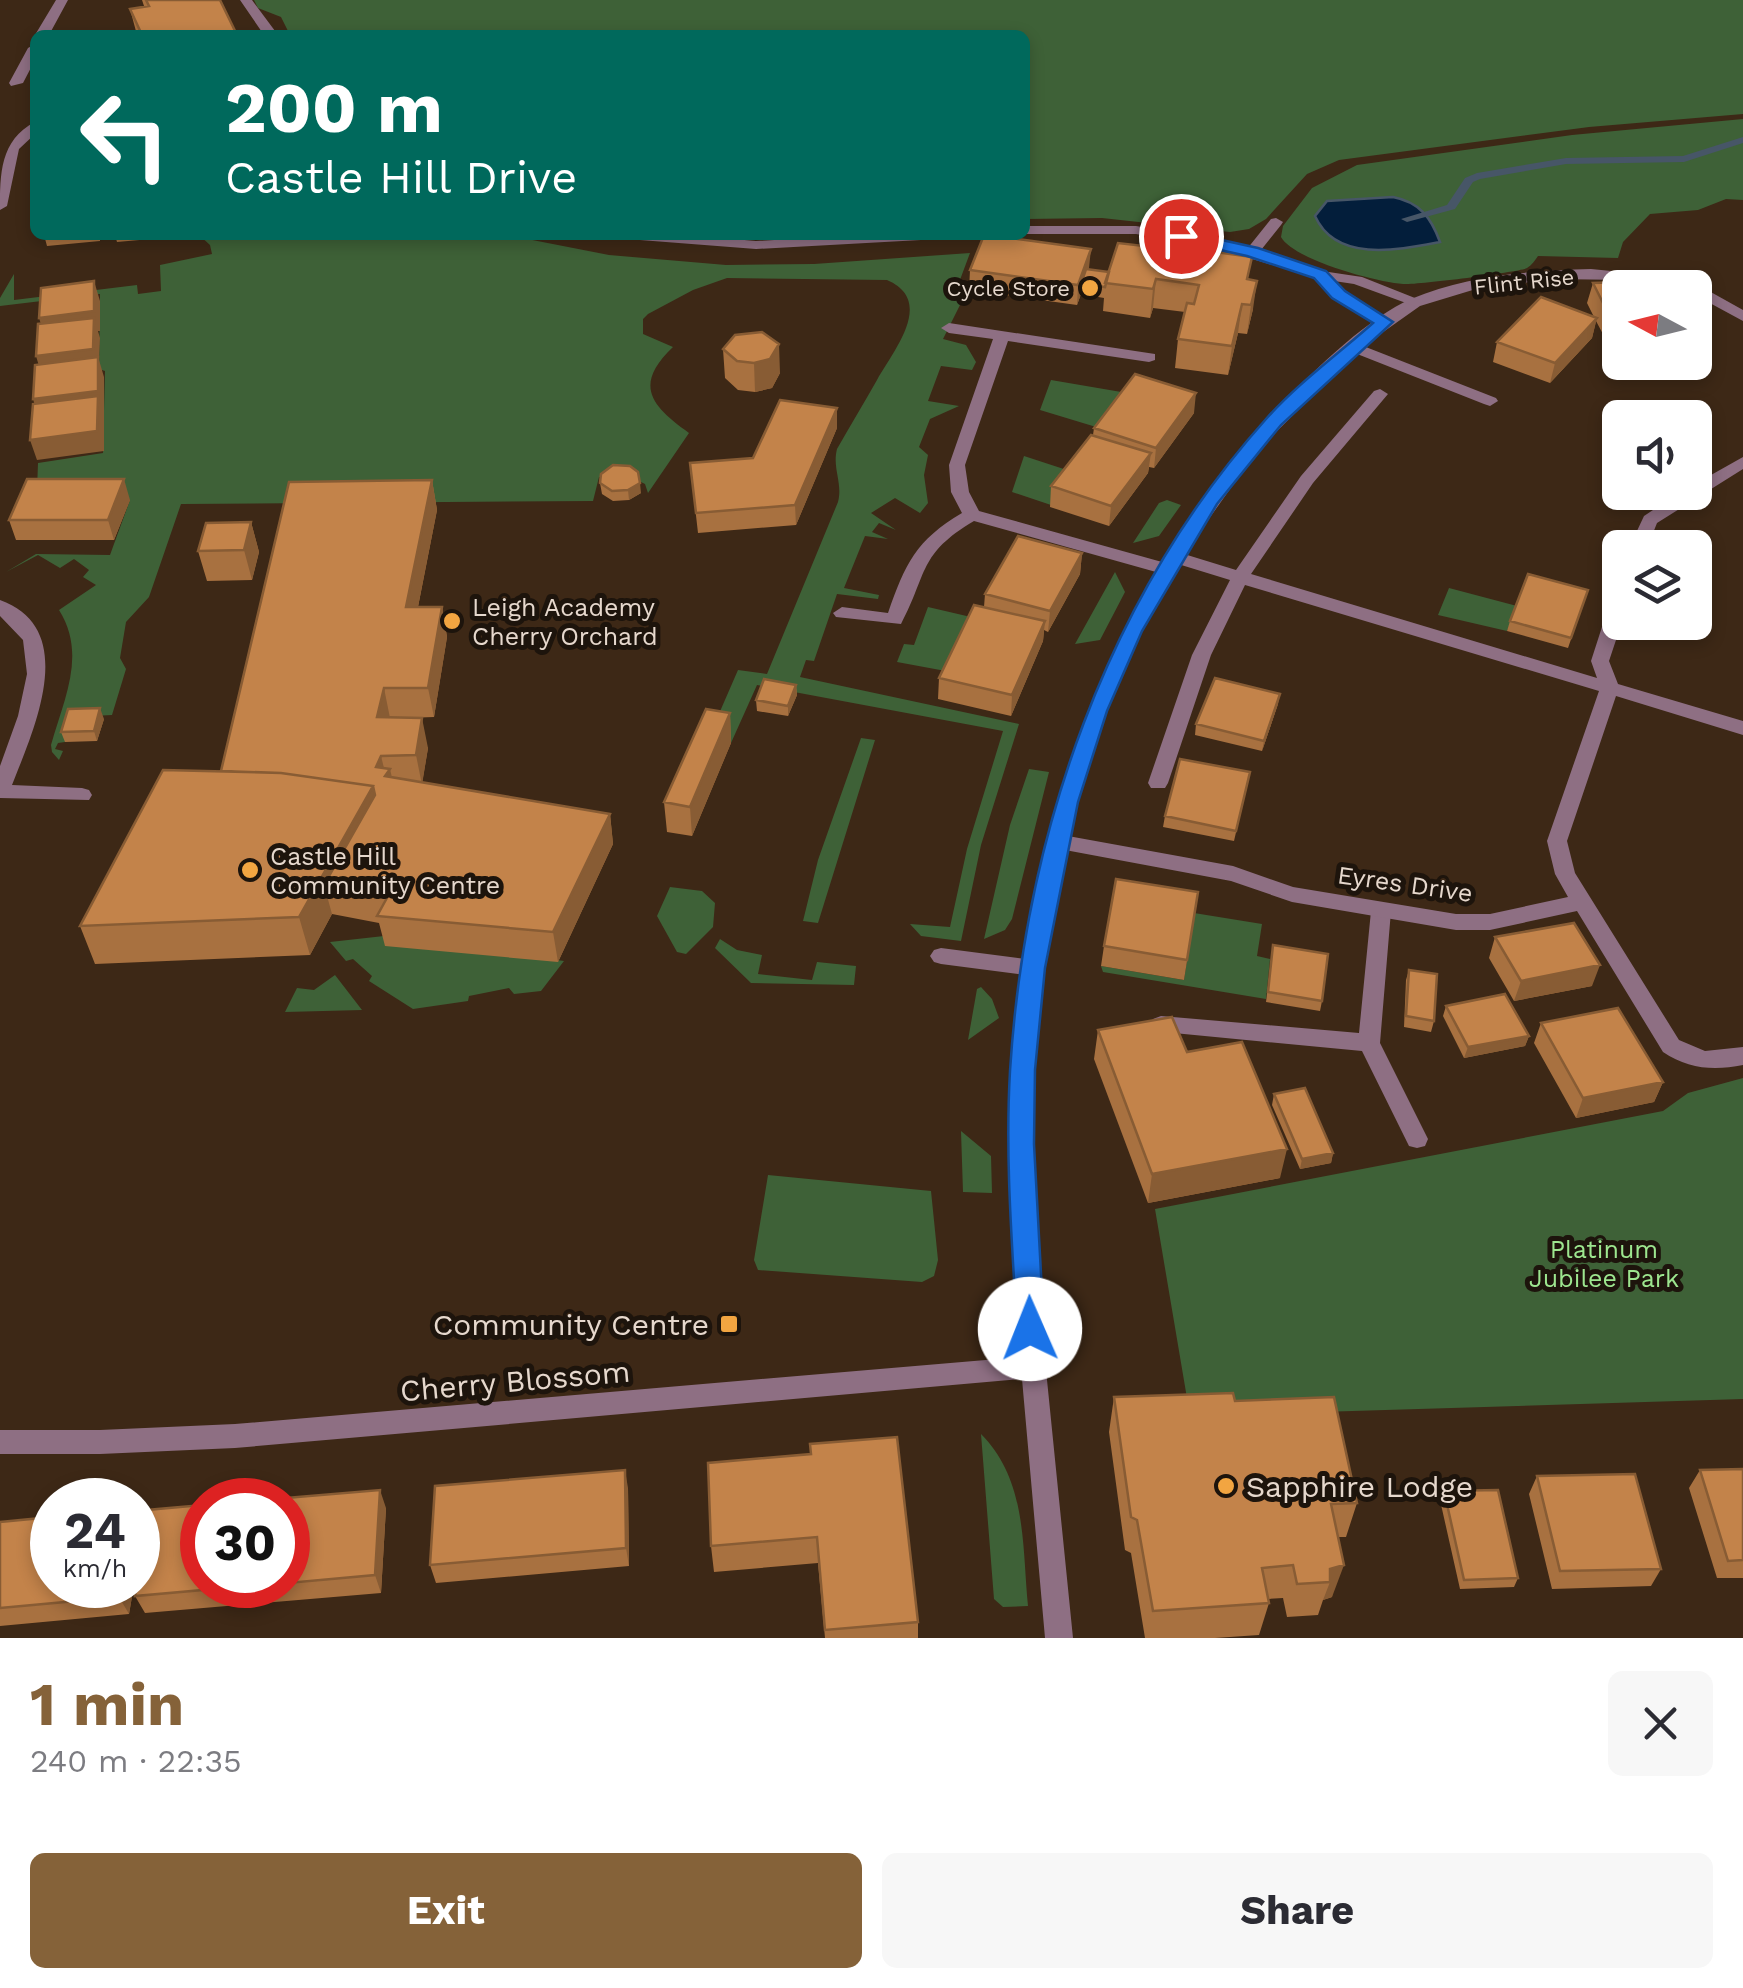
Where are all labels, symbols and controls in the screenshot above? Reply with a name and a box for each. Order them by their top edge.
text: 200 m [225,67,443,149]
icon: left [60,70,190,200]
text: Castle Hill Drive [225,151,577,204]
pin [1139,194,1224,279]
icon: arrive [1154,209,1209,264]
street label: Flint Rise [1473,264,1575,300]
north arrow [1602,270,1712,380]
map controls [1602,270,1712,640]
place label: Cycle Store [946,276,1070,301]
marker: Cycle Store [1079,277,1101,299]
button: sound [1602,400,1712,510]
button: layers [1602,530,1712,640]
place label: Leigh Academy Cherry Orchard [472,593,658,651]
marker: Leigh Academy Cherry Orchard [441,610,463,632]
place label: Castle Hill Community Centre [270,842,500,900]
marker: Castle Hill Community Centre [239,859,261,881]
street label: Eyres Drive [1336,860,1474,908]
park label: Platinum Jubilee Park [1529,1235,1679,1293]
position arrow [978,1277,1082,1381]
place label: Community Centre [433,1307,709,1342]
marker: Community Centre [718,1313,740,1335]
street label: Cherry Blossom [398,1354,632,1408]
place label: Sapphire Lodge [1246,1469,1473,1504]
marker: Sapphire Lodge [1215,1475,1237,1497]
speed limit sign: 30 [180,1478,310,1608]
text: 24 [64,1501,126,1560]
text: km/h [63,1554,127,1583]
text: 1 min [30,1669,184,1740]
button: close [1608,1671,1713,1776]
text: 240 m · 22:35 [30,1742,242,1780]
button: Exit [30,1853,862,1968]
button: Share [882,1853,1713,1968]

